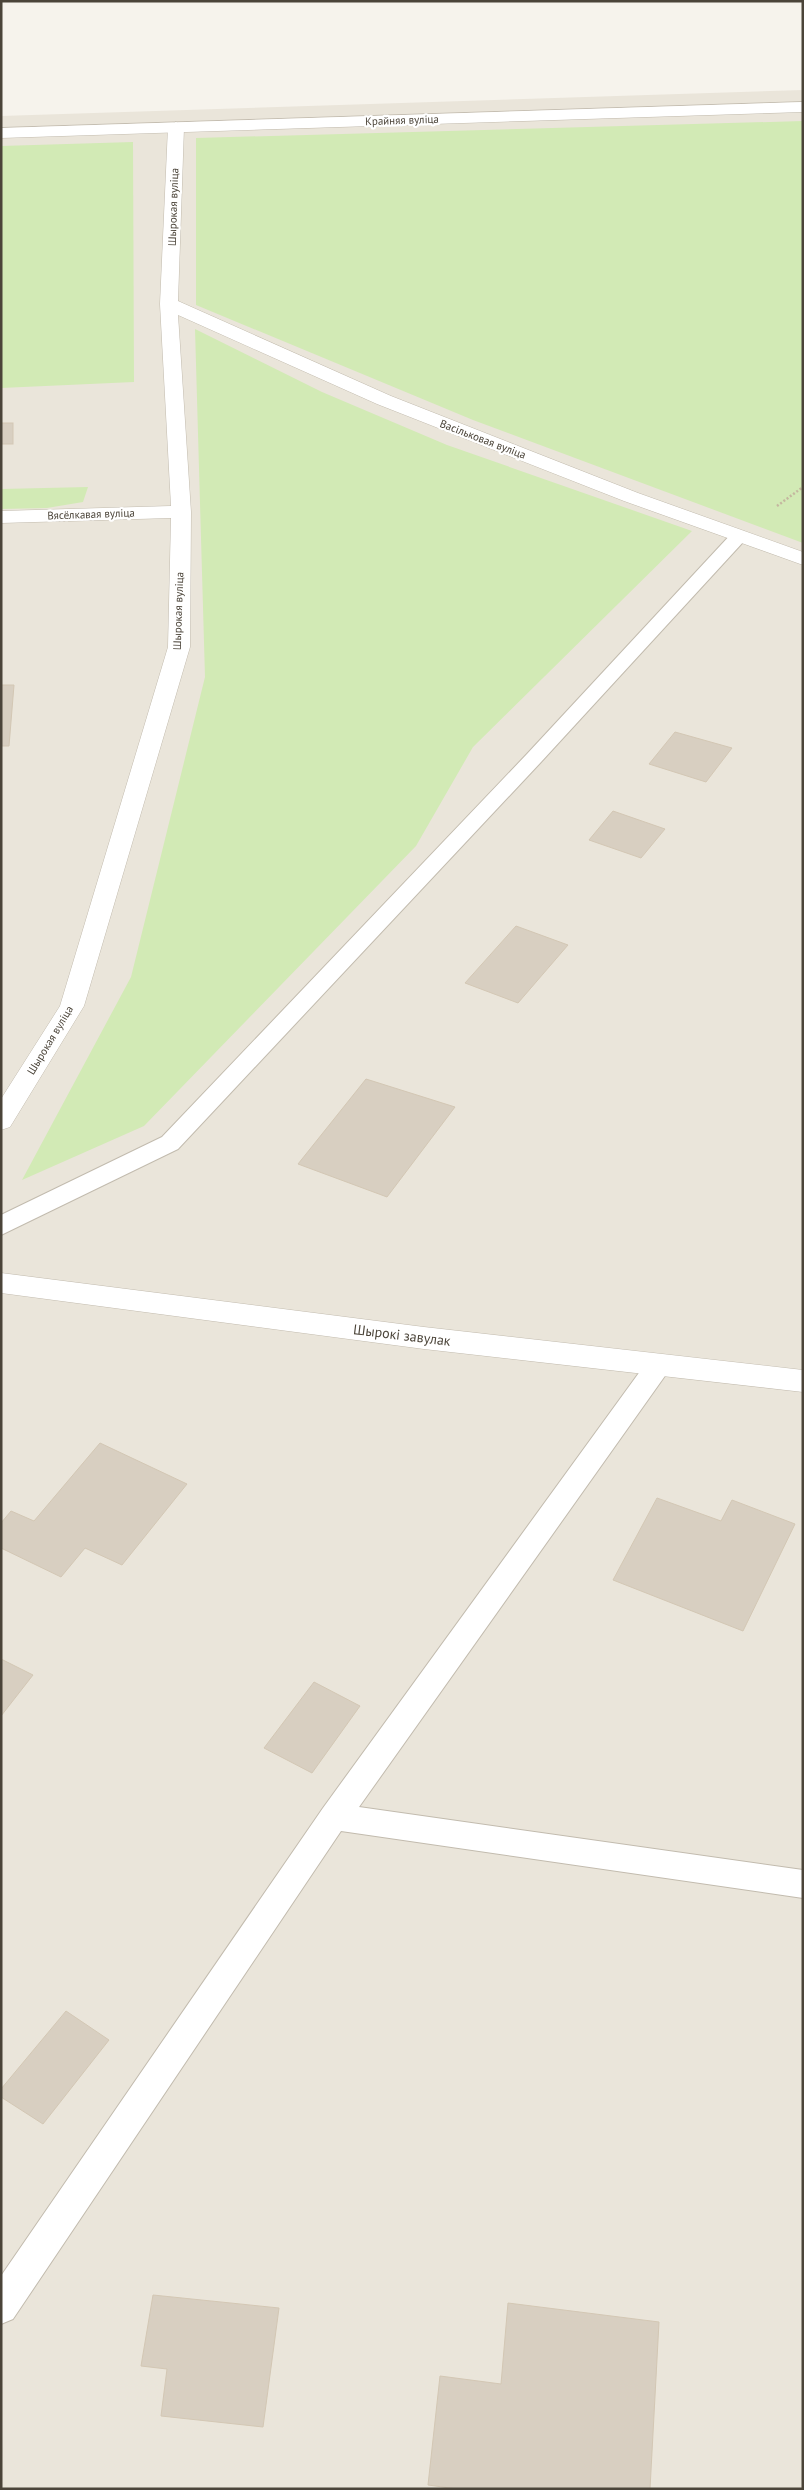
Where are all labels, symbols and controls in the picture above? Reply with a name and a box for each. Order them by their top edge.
street label: Крайняя вуліца [365,112,439,128]
street label: Шырокая вуліца [165,168,181,246]
street label: Васільковая вуліца [438,416,528,462]
street label: Вясёлкавая вуліца [47,505,135,523]
street label: Шырокая вуліца [170,572,186,650]
street label: Шырокая вуліца [24,1003,76,1077]
street label: Шырокі завулак [352,1320,452,1350]

